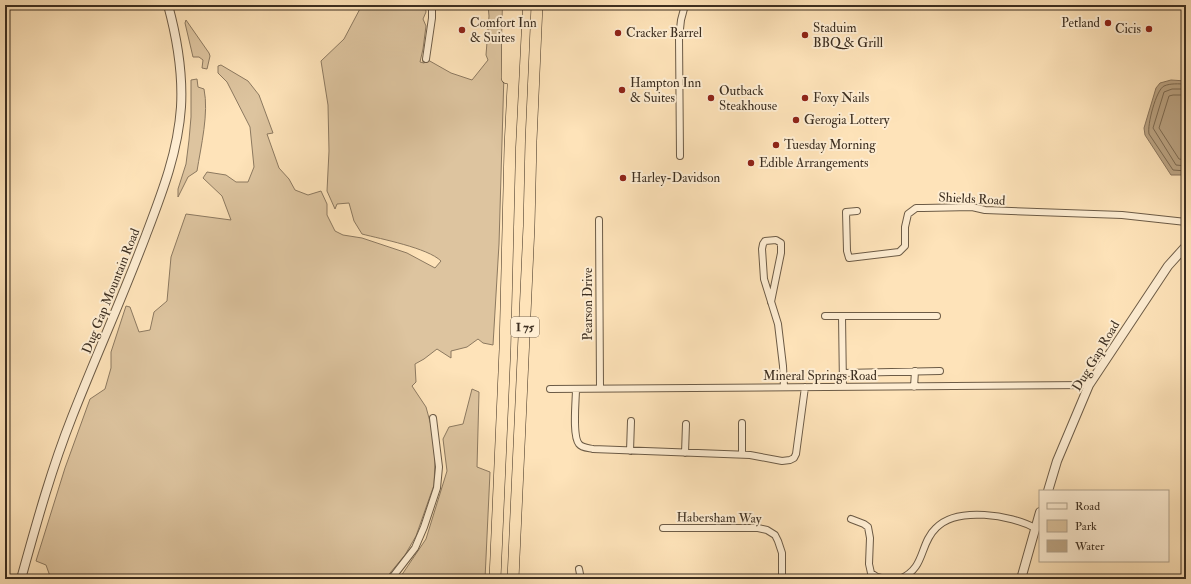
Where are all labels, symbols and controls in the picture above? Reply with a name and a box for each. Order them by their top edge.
place label: Comfort Inn & Suites [470,15,537,46]
place label: Petland [1061,15,1101,31]
marker: Petland [1103,18,1113,28]
place label: Staduim BBQ & Grill [813,20,884,51]
place label: Cicis [1115,21,1142,37]
marker: Cicis [1144,24,1154,34]
marker: Comfort Inn & Suites [457,25,467,35]
place label: Cracker Barrel [626,25,703,41]
marker: Cracker Barrel [613,28,623,38]
marker: Staduim BBQ & Grill [800,30,810,40]
place label: Hampton Inn & Suites [630,75,701,106]
place label: Outback Steakhouse [719,83,778,114]
marker: Hampton Inn & Suites [617,85,627,95]
place label: Foxy Nails [813,90,870,107]
marker: Outback Steakhouse [706,93,716,103]
marker: Foxy Nails [800,93,810,103]
place label: Gerogia Lottery [804,112,890,129]
marker: Gerogia Lottery [791,115,801,125]
place label: Tuesday Morning [784,137,876,154]
marker: Tuesday Morning [771,140,781,150]
place label: Edible Arrangements [759,155,869,171]
marker: Edible Arrangements [746,158,756,168]
place label: Harley-Davidson [631,170,721,187]
marker: Harley-Davidson [618,173,628,183]
street label: Shields Road [938,189,1006,209]
street label: Dug Gap Mountain Road [79,226,145,356]
street label: Pearson Drive [580,267,596,340]
road number: I 75 [511,317,539,337]
street label: Dug Gap Road [1069,317,1124,395]
street label: Mineral Springs Road [763,368,878,385]
legend [1039,490,1169,562]
text: Road [1075,499,1100,514]
street label: Habersham Way [676,509,762,528]
text: Park [1075,519,1097,534]
text: Water [1074,539,1105,554]

